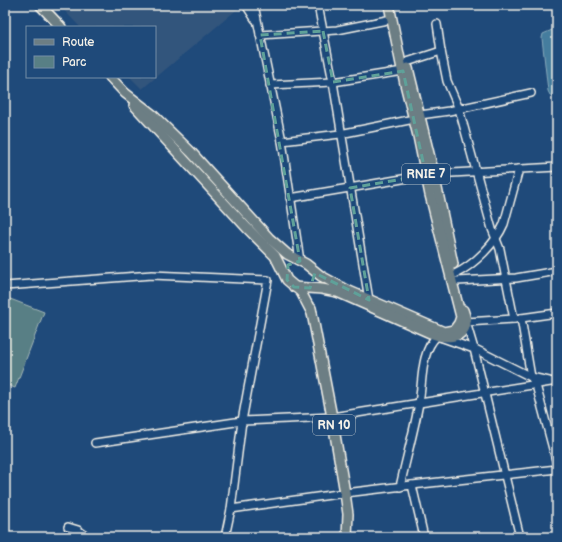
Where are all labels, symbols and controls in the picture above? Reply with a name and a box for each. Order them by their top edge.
legend [26,26,156,78]
text: Route [62,35,94,50]
text: Parc [62,55,86,70]
road number: RNIE 7 [402,164,450,184]
road number: RN 10 [313,415,355,435]

